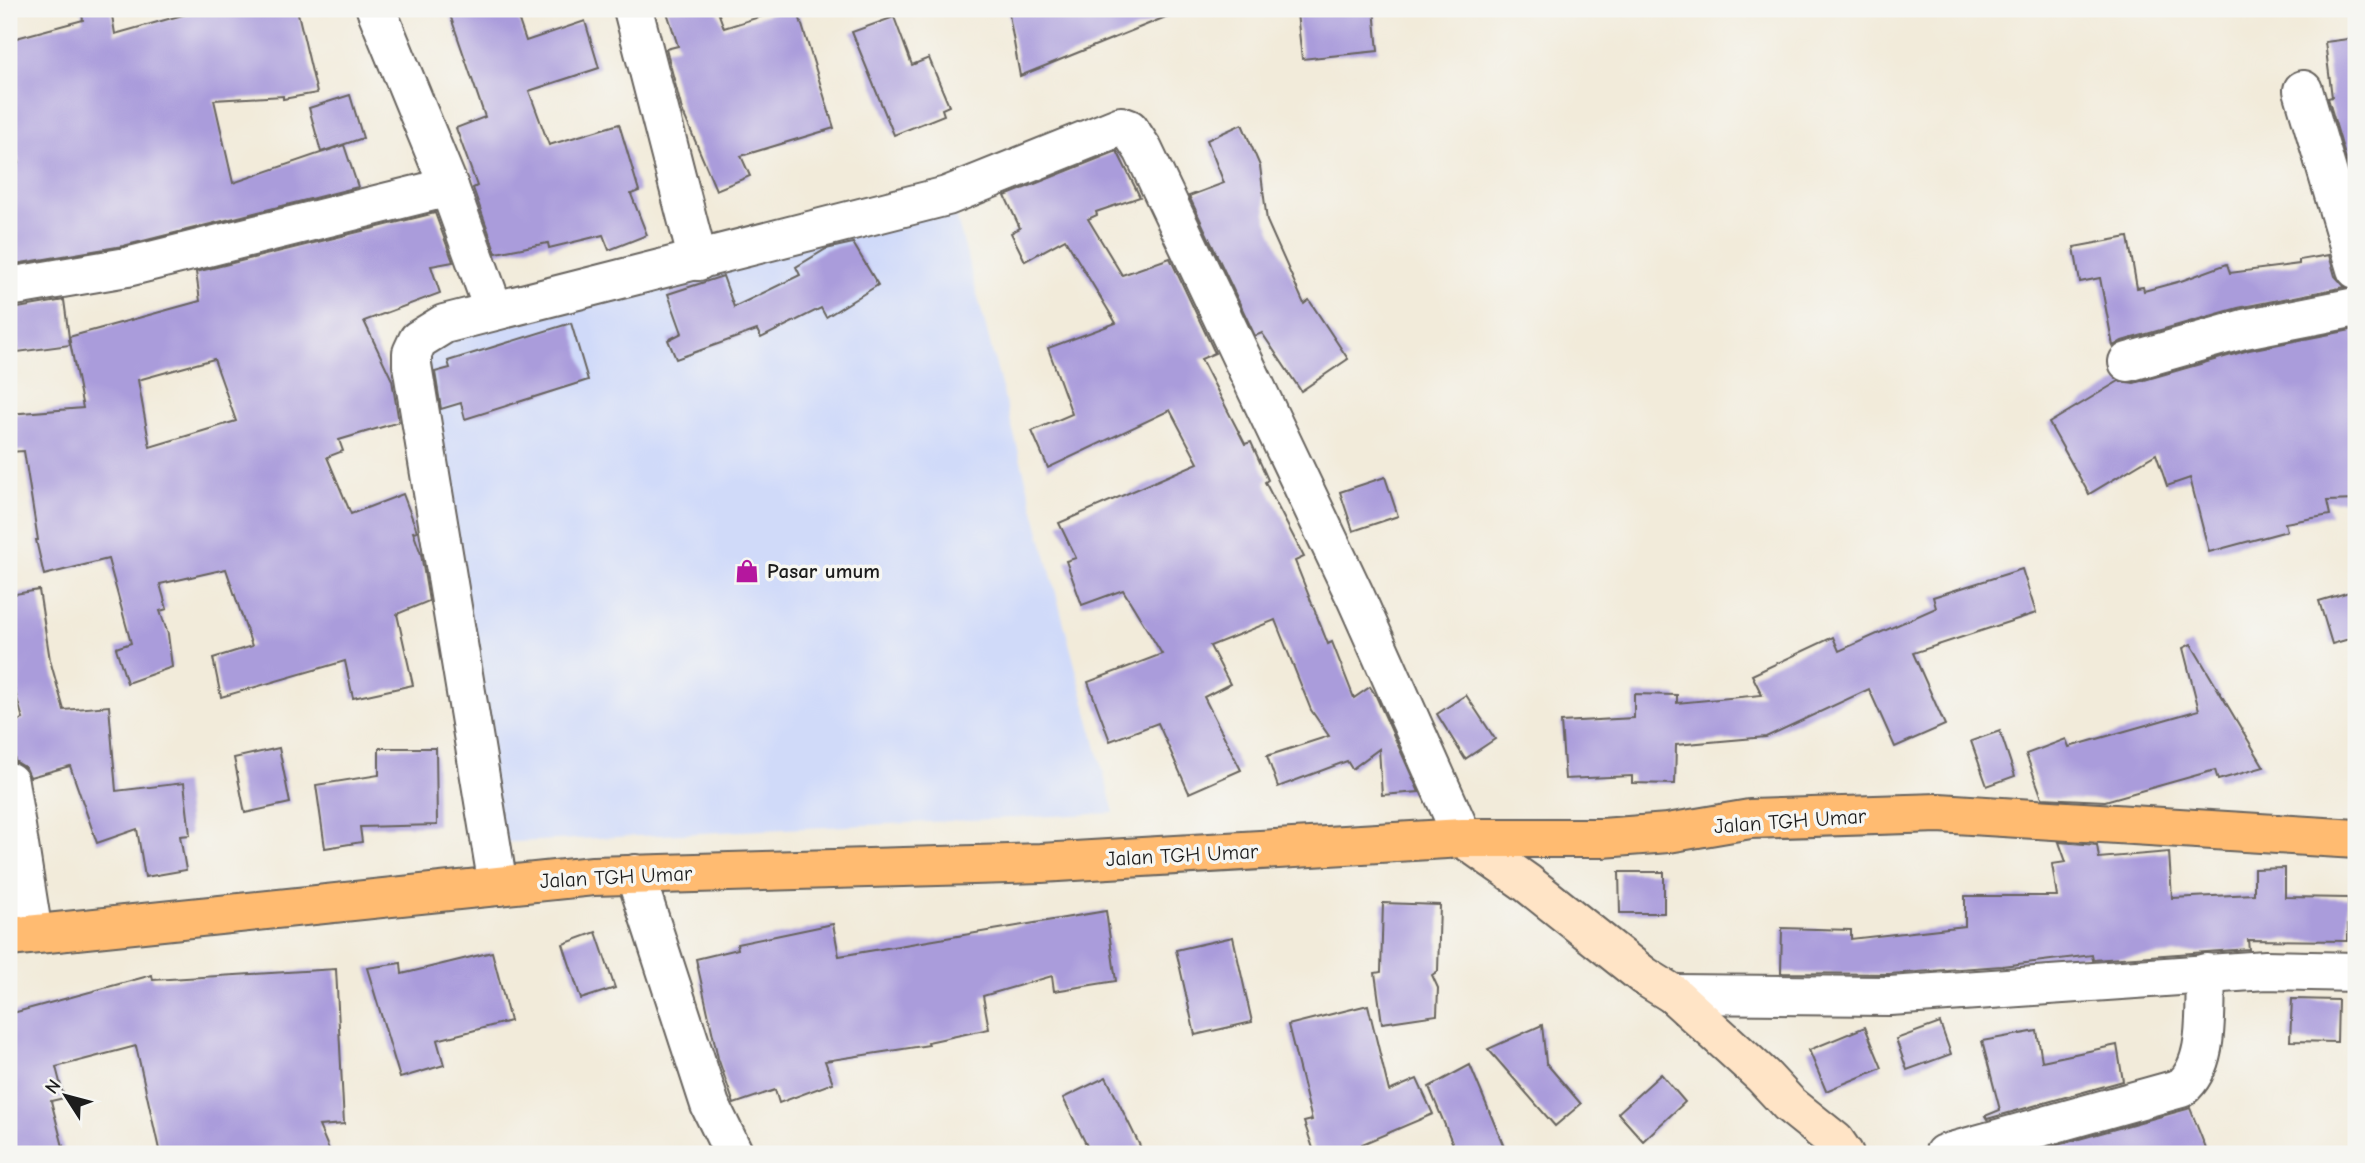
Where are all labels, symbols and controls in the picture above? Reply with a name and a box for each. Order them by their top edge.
shop icon: Pasar umum [733,557,761,585]
place label: Pasar umum [767,559,880,583]
street label: Jalan TGH Umar [1713,804,1868,838]
street label: Jalan TGH Umar [1105,839,1259,871]
street label: Jalan TGH Umar [539,861,693,893]
north arrow [32,1062,102,1132]
text: N [41,1075,66,1098]

